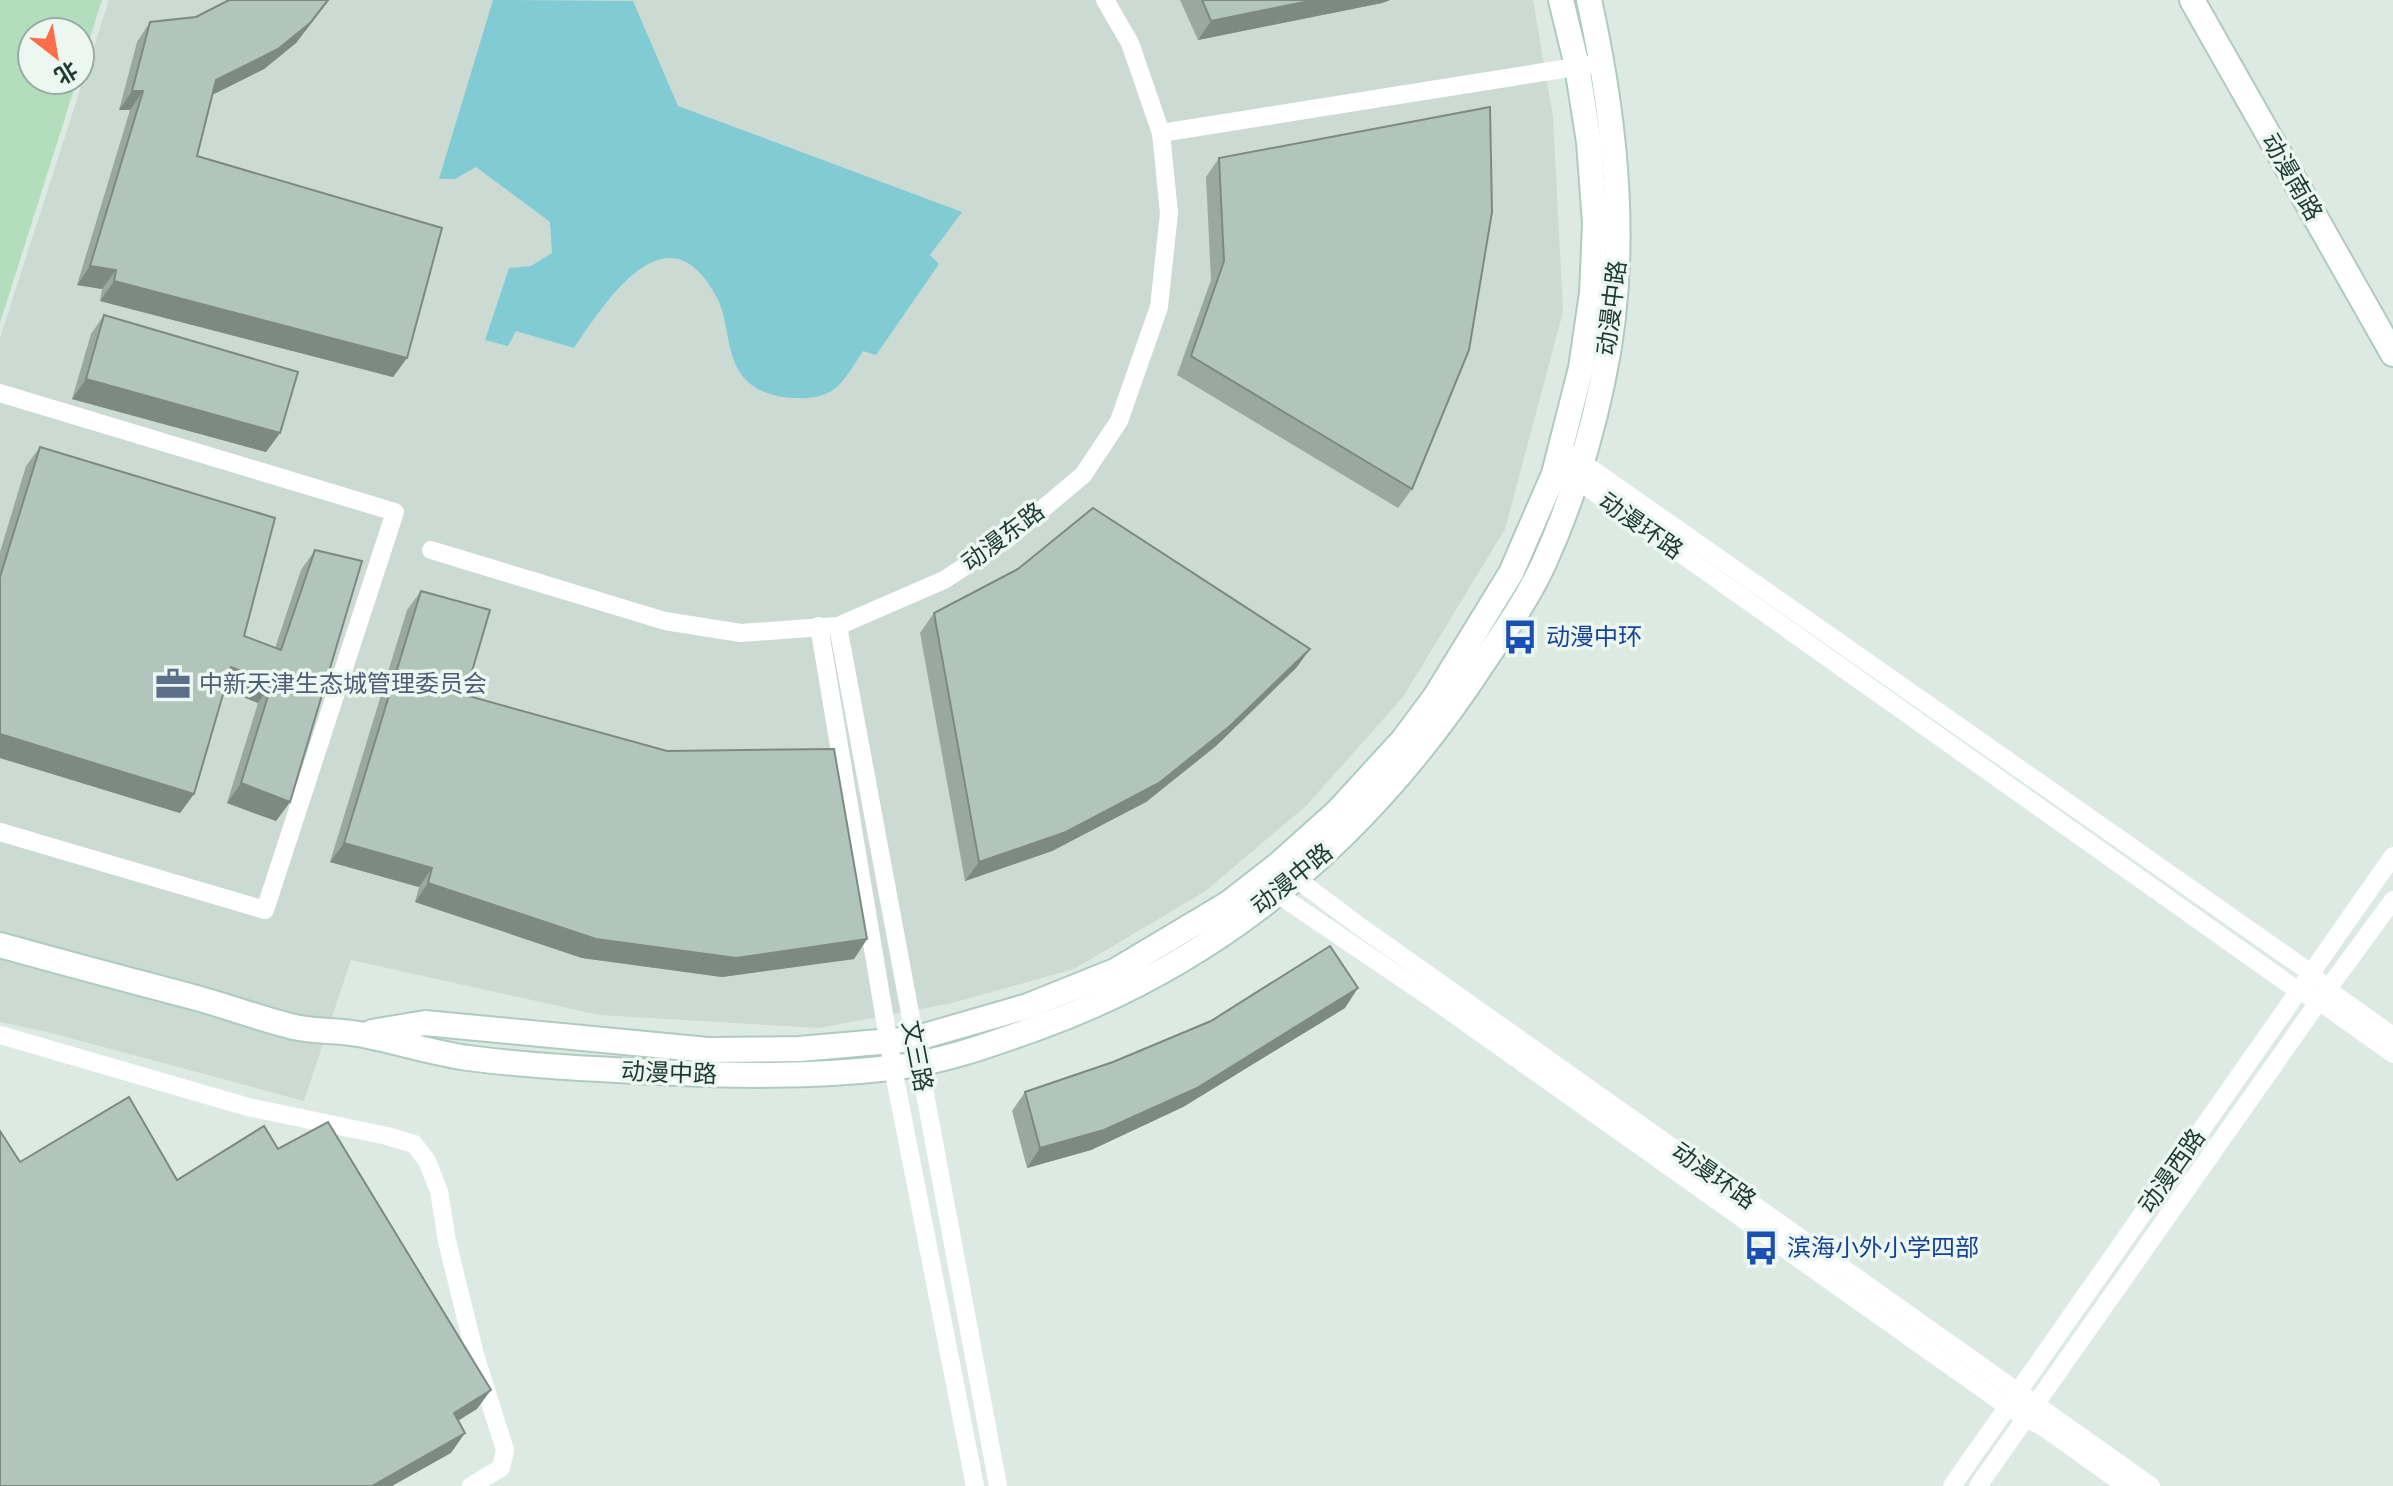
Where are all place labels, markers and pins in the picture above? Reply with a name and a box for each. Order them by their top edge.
bus stop icon: 动漫中环 [1501,618,1539,656]
place label: 动漫中环 [1546,623,1642,651]
office icon: 中新天津生态城管理委员会 [154,665,192,703]
place label: 中新天津生态城管理委员会 [199,670,487,698]
bus stop icon: 滨海小外小学四部 [1742,1229,1780,1267]
place label: 滨海小外小学四部 [1787,1234,1979,1262]

